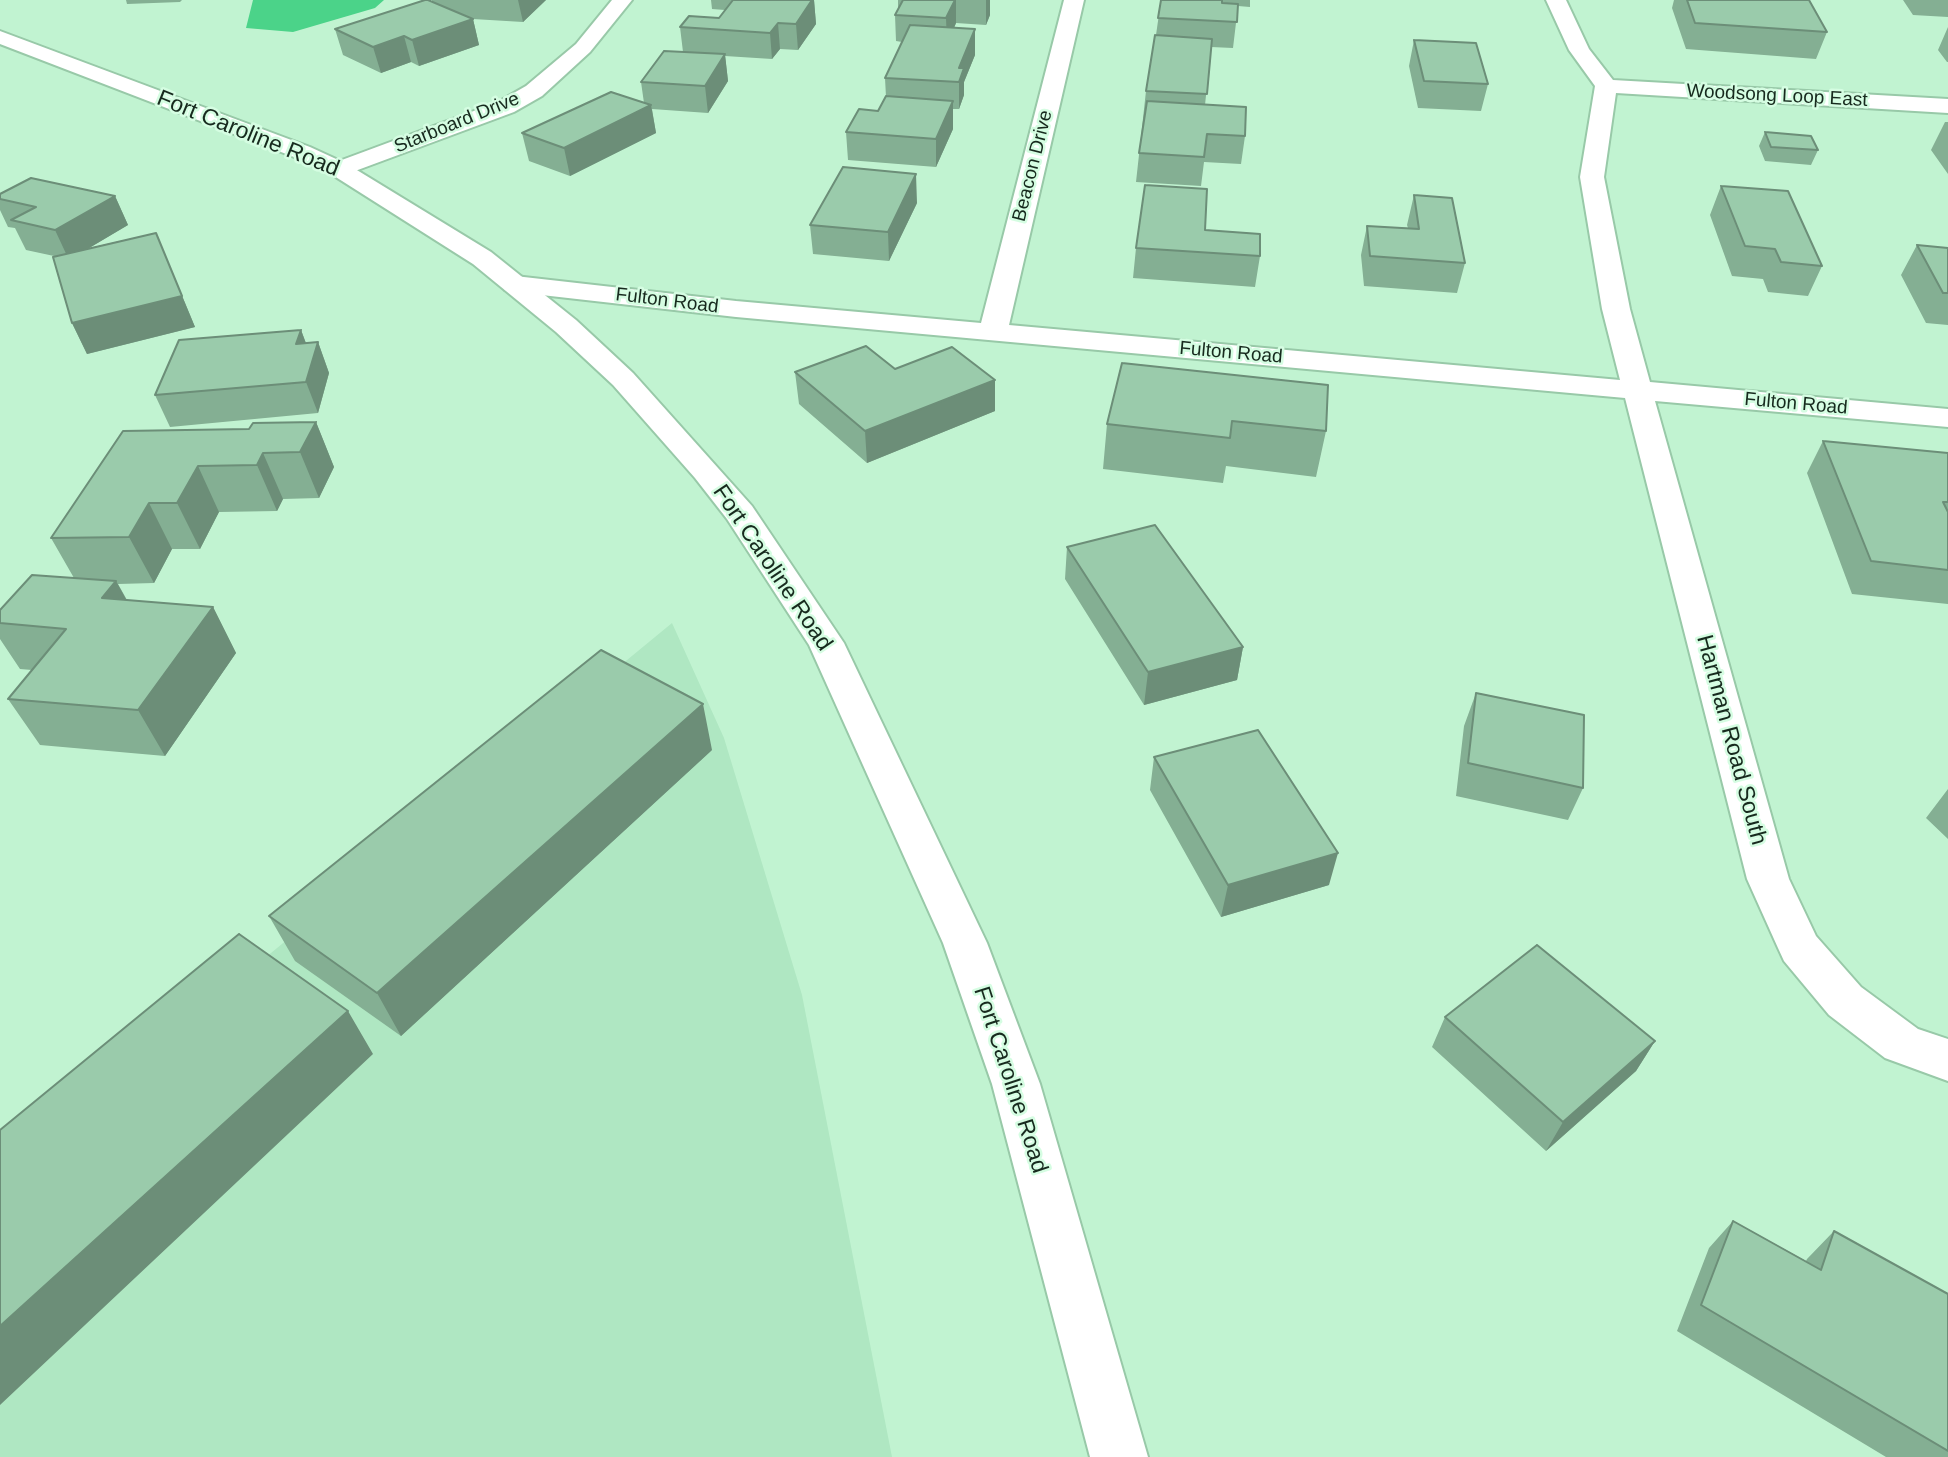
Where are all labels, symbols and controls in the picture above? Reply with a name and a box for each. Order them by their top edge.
street label: Woodsong Loop East [1686,80,1868,112]
street label: Fort Caroline Road [153,85,343,183]
street label: Starboard Drive [391,88,523,158]
street label: Beacon Drive [1008,108,1058,224]
street label: Fulton Road [614,283,720,319]
street label: Fulton Road [1178,337,1284,369]
street label: Fulton Road [1743,388,1849,420]
street label: Fort Caroline Road [706,480,838,656]
street label: Hartman Road South [1690,632,1772,848]
street label: Fort Caroline Road [967,983,1053,1177]

